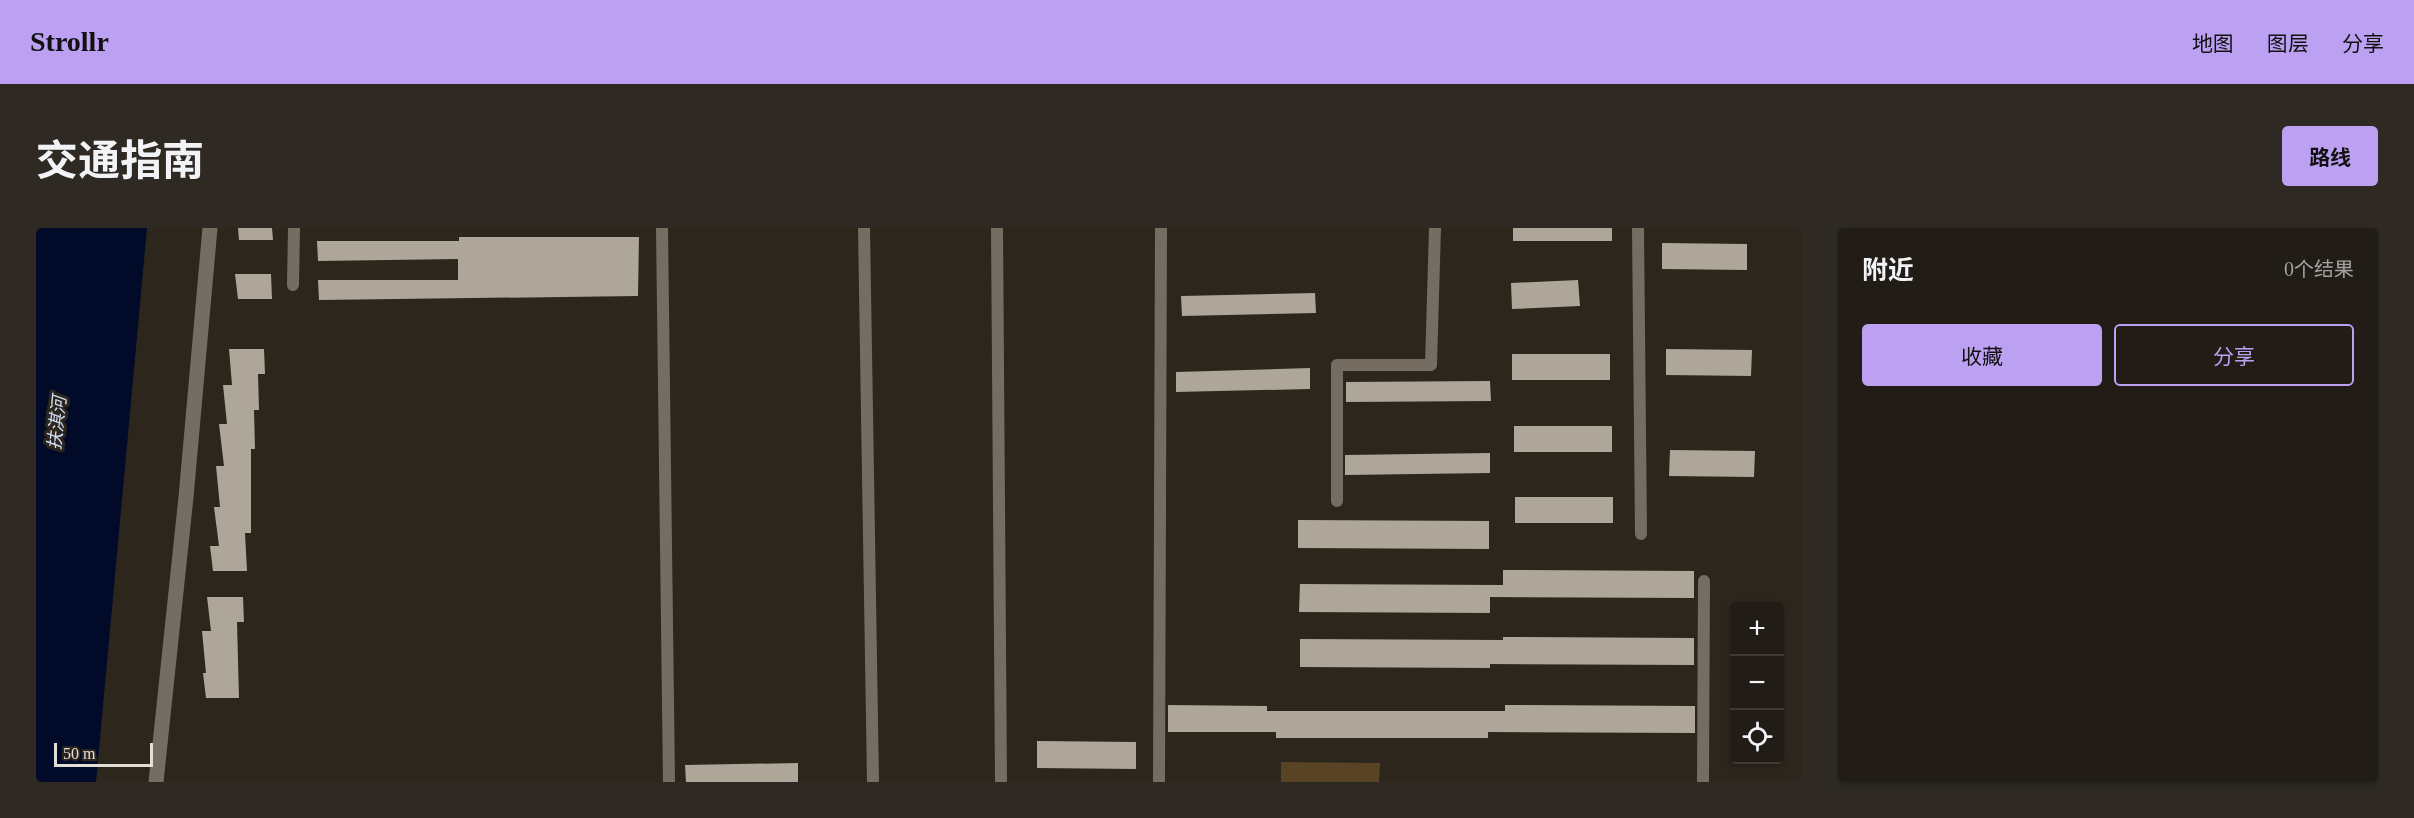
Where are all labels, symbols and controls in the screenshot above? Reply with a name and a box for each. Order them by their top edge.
text: Strollr [30,26,109,57]
text: 地图 [2192,32,2234,56]
text: 图层 [2267,32,2309,56]
text: 分享 [2342,32,2384,56]
button: 路线 [2282,126,2378,186]
text: 交通指南 [36,138,204,184]
text: 附近 [1862,256,1914,285]
text: 0个结果 [2284,258,2354,280]
button: 收藏 [1862,324,2102,386]
button: 分享 [2114,324,2354,386]
water label: 扶淇河 [44,392,70,451]
map controls [1730,602,1784,764]
button: + [1730,602,1784,656]
button: − [1730,656,1784,710]
button: locate [1730,710,1784,764]
scale bar [54,740,153,768]
text: 50 m [63,745,95,762]

